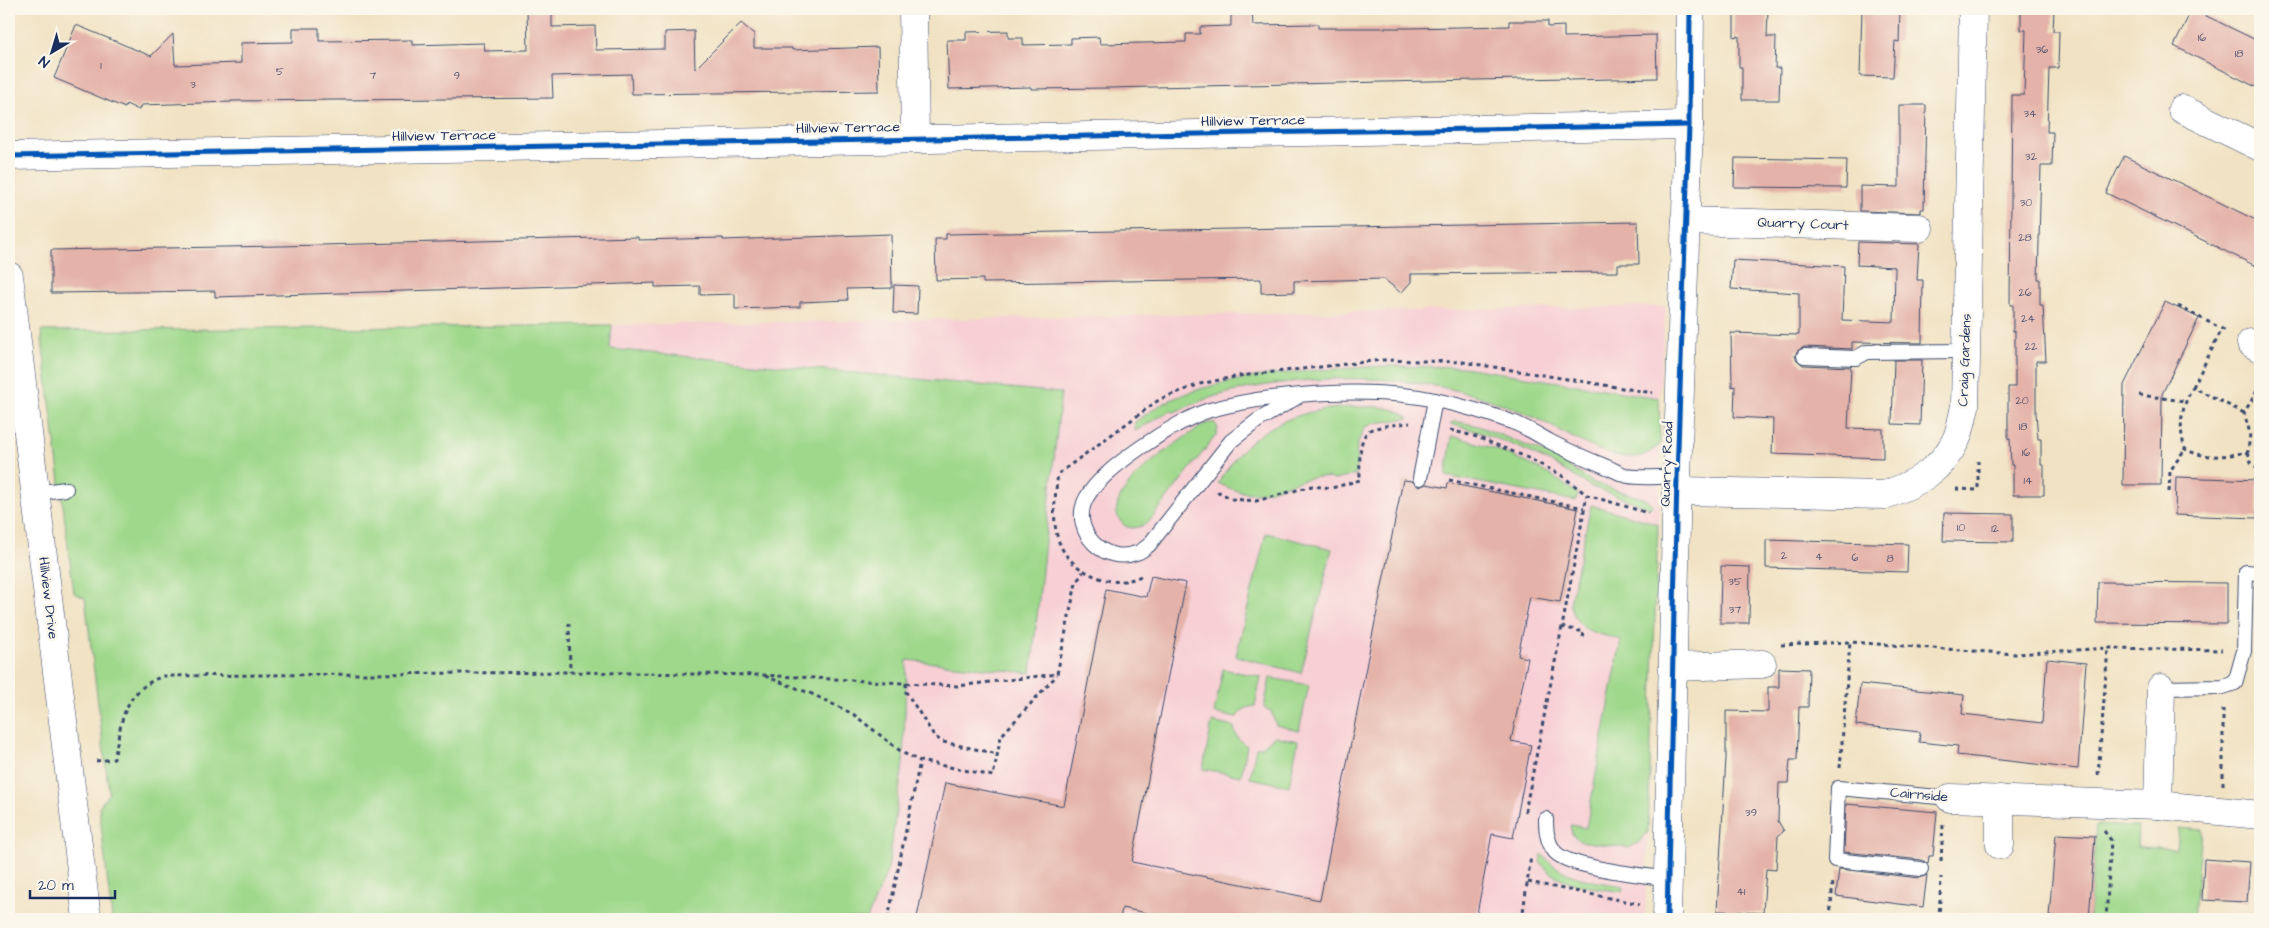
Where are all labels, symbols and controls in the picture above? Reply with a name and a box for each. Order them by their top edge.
north arrow [28,28,78,78]
house number: 16 [2198,30,2206,45]
house number: 36 [2036,42,2048,57]
house number: 18 [2235,46,2243,61]
text: N [35,51,54,72]
house number: 1 [100,58,102,73]
house number: 5 [276,64,284,79]
house number: 7 [370,68,377,83]
house number: 9 [454,68,460,83]
house number: 3 [190,77,196,92]
house number: 34 [2023,106,2037,121]
street label: Hillview Terrace [1201,110,1306,132]
street label: Hillview Terrace [796,117,901,139]
street label: Hillview Terrace [392,125,497,147]
house number: 32 [2025,149,2038,164]
house number: 30 [2020,195,2032,210]
street label: Quarry Court [1757,212,1849,236]
house number: 28 [2018,230,2032,245]
house number: 26 [2018,285,2032,300]
house number: 24 [2021,311,2035,326]
street label: Craig Gardens [1953,313,1977,407]
house number: 22 [2025,339,2038,354]
house number: 20 [2015,393,2029,408]
house number: 18 [2019,419,2027,434]
street label: Quarry Road [1656,421,1678,507]
house number: 16 [2022,445,2030,460]
house number: 14 [2024,473,2033,488]
house number: 10 [1957,520,1965,535]
house number: 12 [1991,521,2000,536]
house number: 2 [1781,548,1788,563]
house number: 4 [1815,549,1823,564]
house number: 6 [1852,550,1859,565]
house number: 8 [1886,551,1894,566]
street label: Hillview Drive [33,556,63,641]
house number: 35 [1728,574,1742,589]
house number: 37 [1729,602,1741,617]
street label: Cairnside [1889,783,1949,808]
house number: 39 [1745,805,1757,820]
scale bar [30,868,115,900]
text: 20 m [38,875,74,896]
house number: 41 [1737,884,1746,899]

